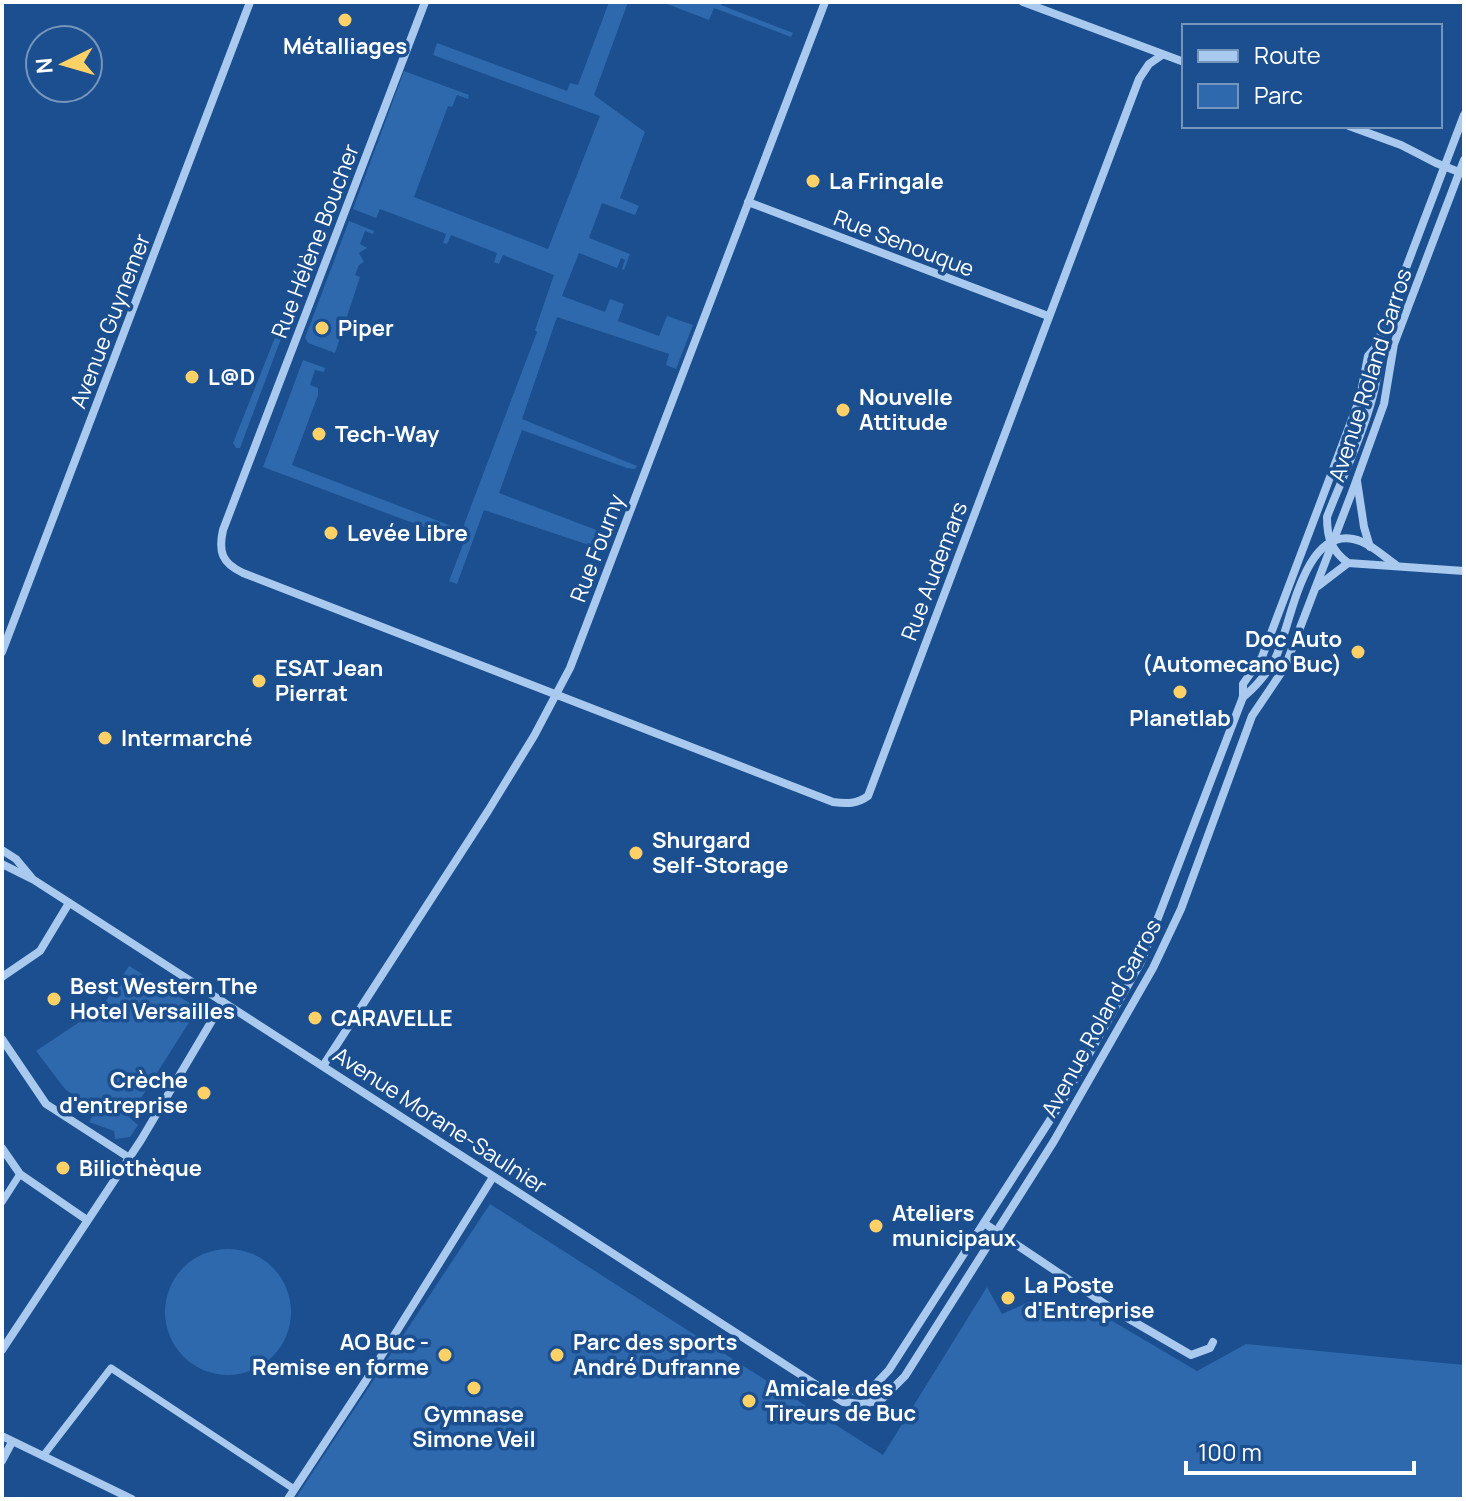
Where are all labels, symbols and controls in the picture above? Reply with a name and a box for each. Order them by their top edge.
marker: Métalliages [336,11,354,29]
north arrow [24,24,104,104]
legend [1182,24,1442,128]
place label: Métalliages [283,31,407,61]
text: Route [1254,38,1321,71]
text: N [28,57,60,75]
text: Parc [1254,78,1303,111]
street label: Rue Hélène Boucher [264,140,366,342]
place label: La Fringale [829,166,944,196]
marker: La Fringale [804,172,822,190]
street label: Rue Senouque [829,202,979,284]
street label: Avenue Guynemer [63,229,157,413]
street label: Avenue Roland Garros [1321,265,1419,485]
place label: Piper [338,313,394,343]
marker: Piper [313,319,331,337]
place label: L@D [208,362,255,392]
marker: L@D [183,368,201,386]
place label: Nouvelle Attitude [859,382,953,437]
marker: Nouvelle Attitude [834,401,852,419]
place label: Tech-Way [335,419,440,449]
marker: Tech-Way [310,425,328,443]
street label: Rue Fourny [563,489,631,606]
street label: Rue Audemars [894,497,974,645]
place label: Levée Libre [347,518,468,548]
marker: Levée Libre [322,524,340,542]
place label: Doc Auto (Automecano Buc) [1142,624,1342,679]
marker: Doc Auto (Automecano Buc) [1349,643,1367,661]
place label: ESAT Jean Pierrat [275,653,383,708]
marker: ESAT Jean Pierrat [250,672,268,690]
marker: Planetlab [1171,683,1189,701]
place label: Planetlab [1129,703,1231,733]
place label: Intermarché [121,723,253,753]
marker: Intermarché [96,729,114,747]
place label: Shurgard Self-Storage [652,825,788,880]
marker: Shurgard Self-Storage [627,844,645,862]
street label: Avenue Roland Garros [1034,914,1168,1122]
place label: Best Western The Hotel Versailles [70,971,258,1026]
marker: Best Western The Hotel Versailles [45,990,63,1008]
place label: CARAVELLE [331,1003,453,1033]
marker: CARAVELLE [306,1009,324,1027]
street label: Avenue Morane-Saulnier [327,1040,553,1200]
place label: Crèche d'entreprise [59,1065,188,1120]
marker: Crèche d'entreprise [195,1084,213,1102]
place label: Biliothèque [79,1153,202,1183]
marker: Biliothèque [54,1159,72,1177]
place label: Ateliers municipaux [892,1198,1016,1253]
marker: Ateliers municipaux [867,1217,885,1235]
place label: La Poste d'Entreprise [1024,1270,1155,1325]
marker: La Poste d'Entreprise [999,1289,1017,1307]
place label: AO Buc - Remise en forme [252,1327,429,1382]
place label: Parc des sports André Dufranne [573,1327,741,1382]
marker: AO Buc - Remise en forme [436,1346,454,1364]
marker: Parc des sports André Dufranne [548,1346,566,1364]
place label: Amicale des Tireurs de Buc [765,1373,916,1428]
marker: Gymnase Simone Veil [465,1379,483,1397]
marker: Amicale des Tireurs de Buc [740,1392,758,1410]
place label: Gymnase Simone Veil [412,1399,536,1454]
scale bar [1186,1425,1414,1475]
text: 100 m [1198,1435,1262,1468]

